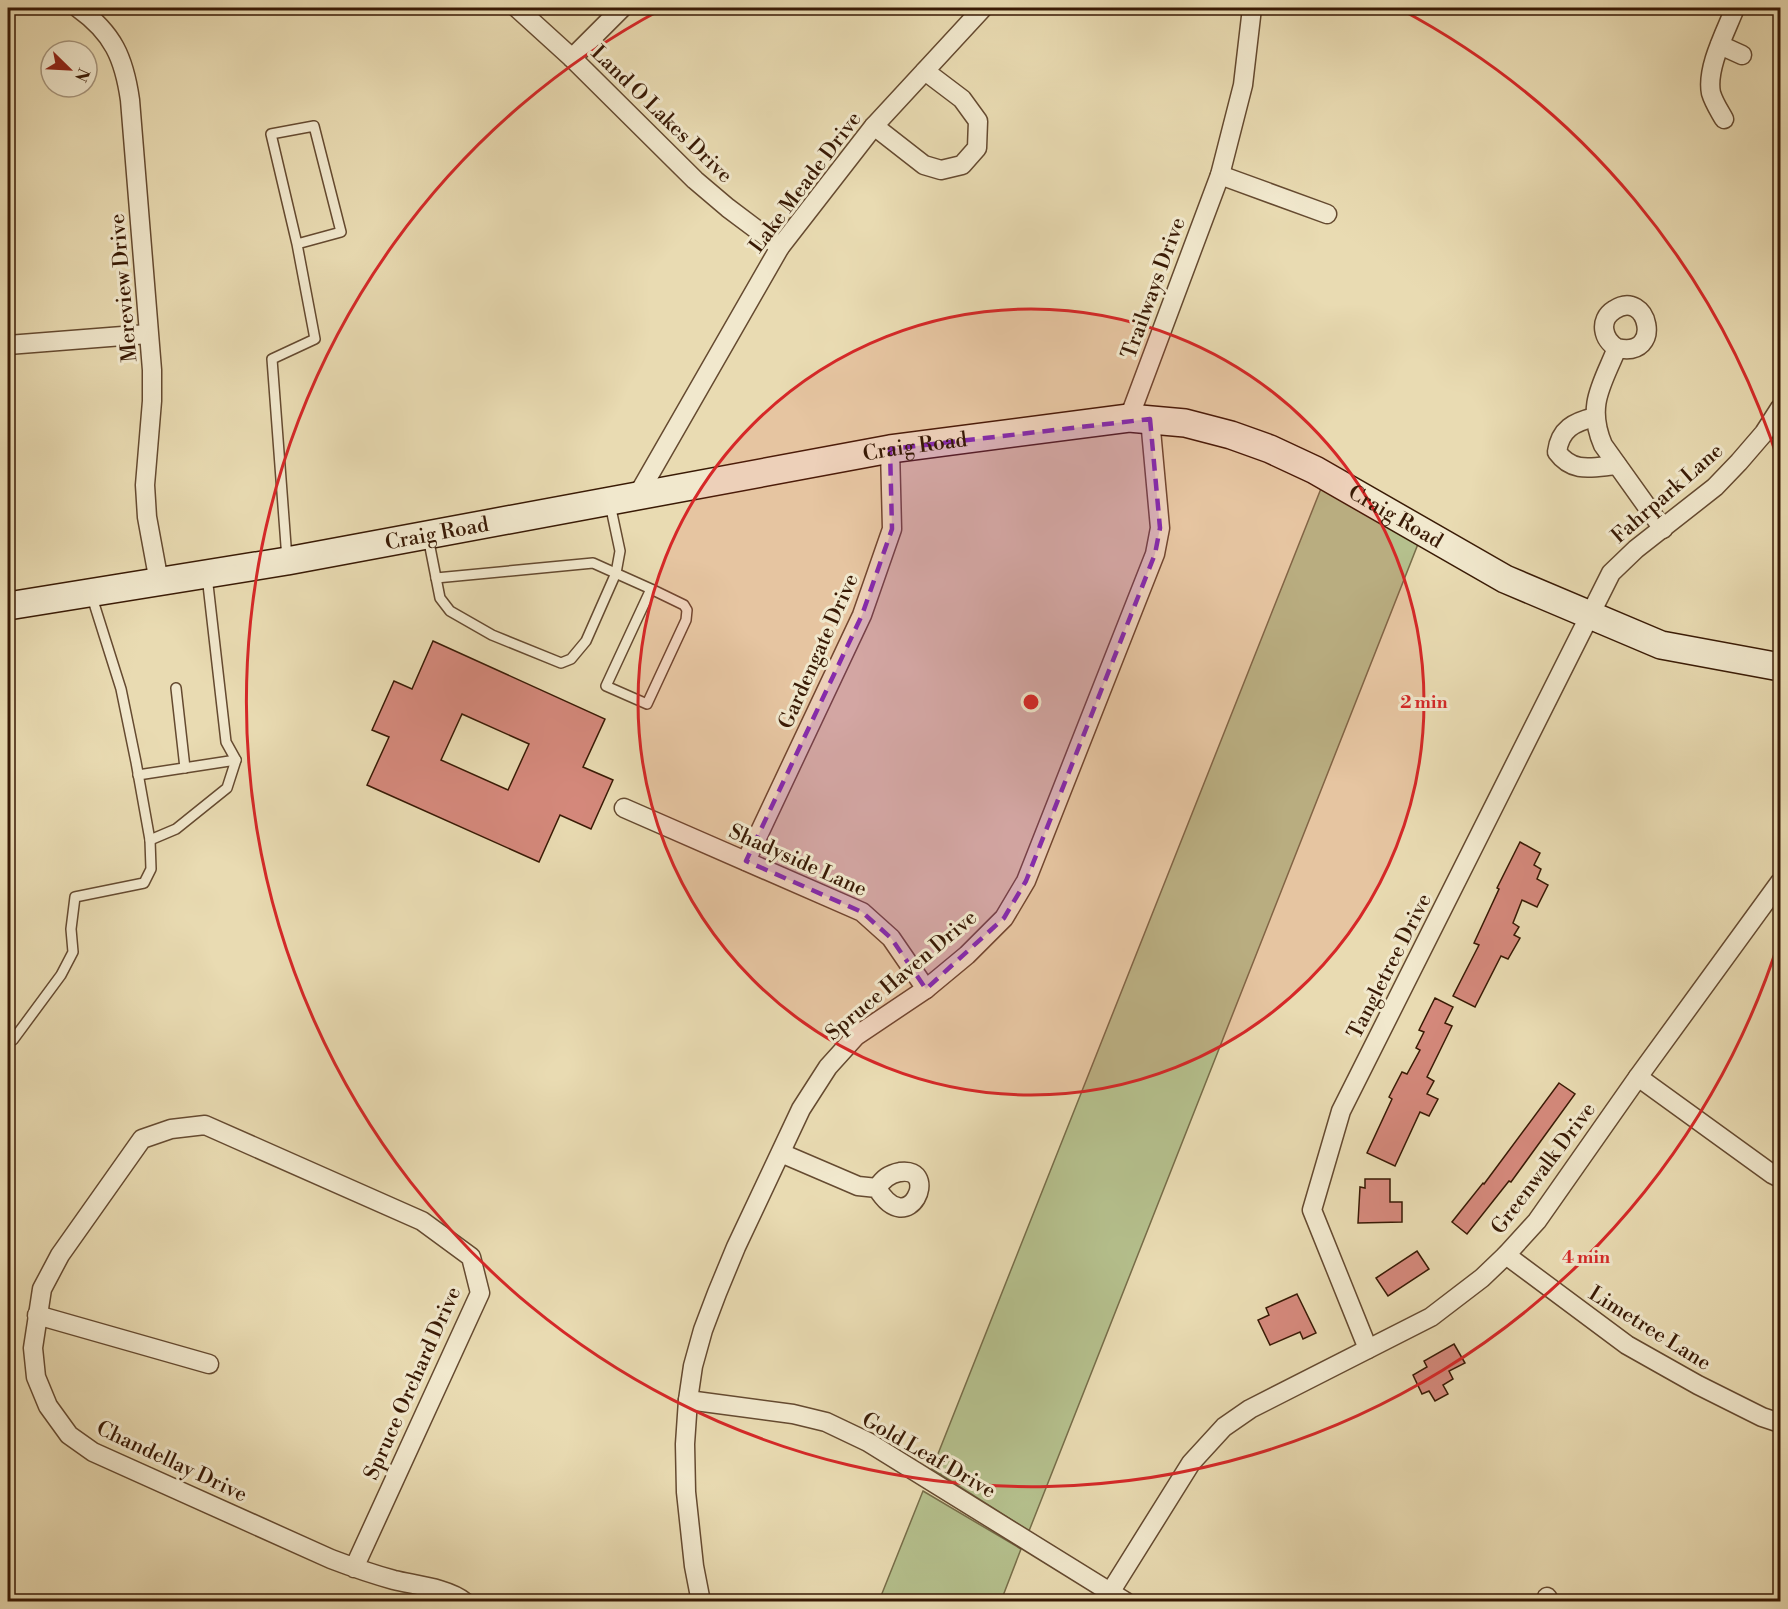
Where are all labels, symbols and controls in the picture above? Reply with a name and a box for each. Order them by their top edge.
north arrow [39,39,99,99]
street label: Land O Lakes Drive [585,40,738,189]
text: N [70,65,93,85]
street label: Lake Meade Drive [744,107,867,258]
street label: Mereview Drive [105,213,143,363]
street label: Trailways Drive [1116,214,1192,363]
street label: Craig Road [861,427,969,468]
street label: Fahrpark Lane [1606,438,1729,549]
street label: Craig Road [1343,480,1447,555]
street label: Craig Road [383,512,491,557]
street label: Gardengate Drive [773,570,865,733]
text: 2 min [1400,691,1448,714]
centre of rings [1021,692,1041,712]
street label: Shadyside Lane [725,819,871,903]
street label: Tangletree Drive [1342,889,1438,1044]
street label: Spruce Haven Drive [821,905,983,1047]
street label: Greenwalk Drive [1486,1098,1602,1240]
text: 4 min [1562,1246,1610,1269]
street label: Limetree Lane [1583,1281,1715,1377]
street label: Spruce Orchard Drive [359,1283,467,1484]
street label: Gold Leaf Drive [857,1407,1000,1505]
street label: Chandellay Drive [92,1416,251,1508]

